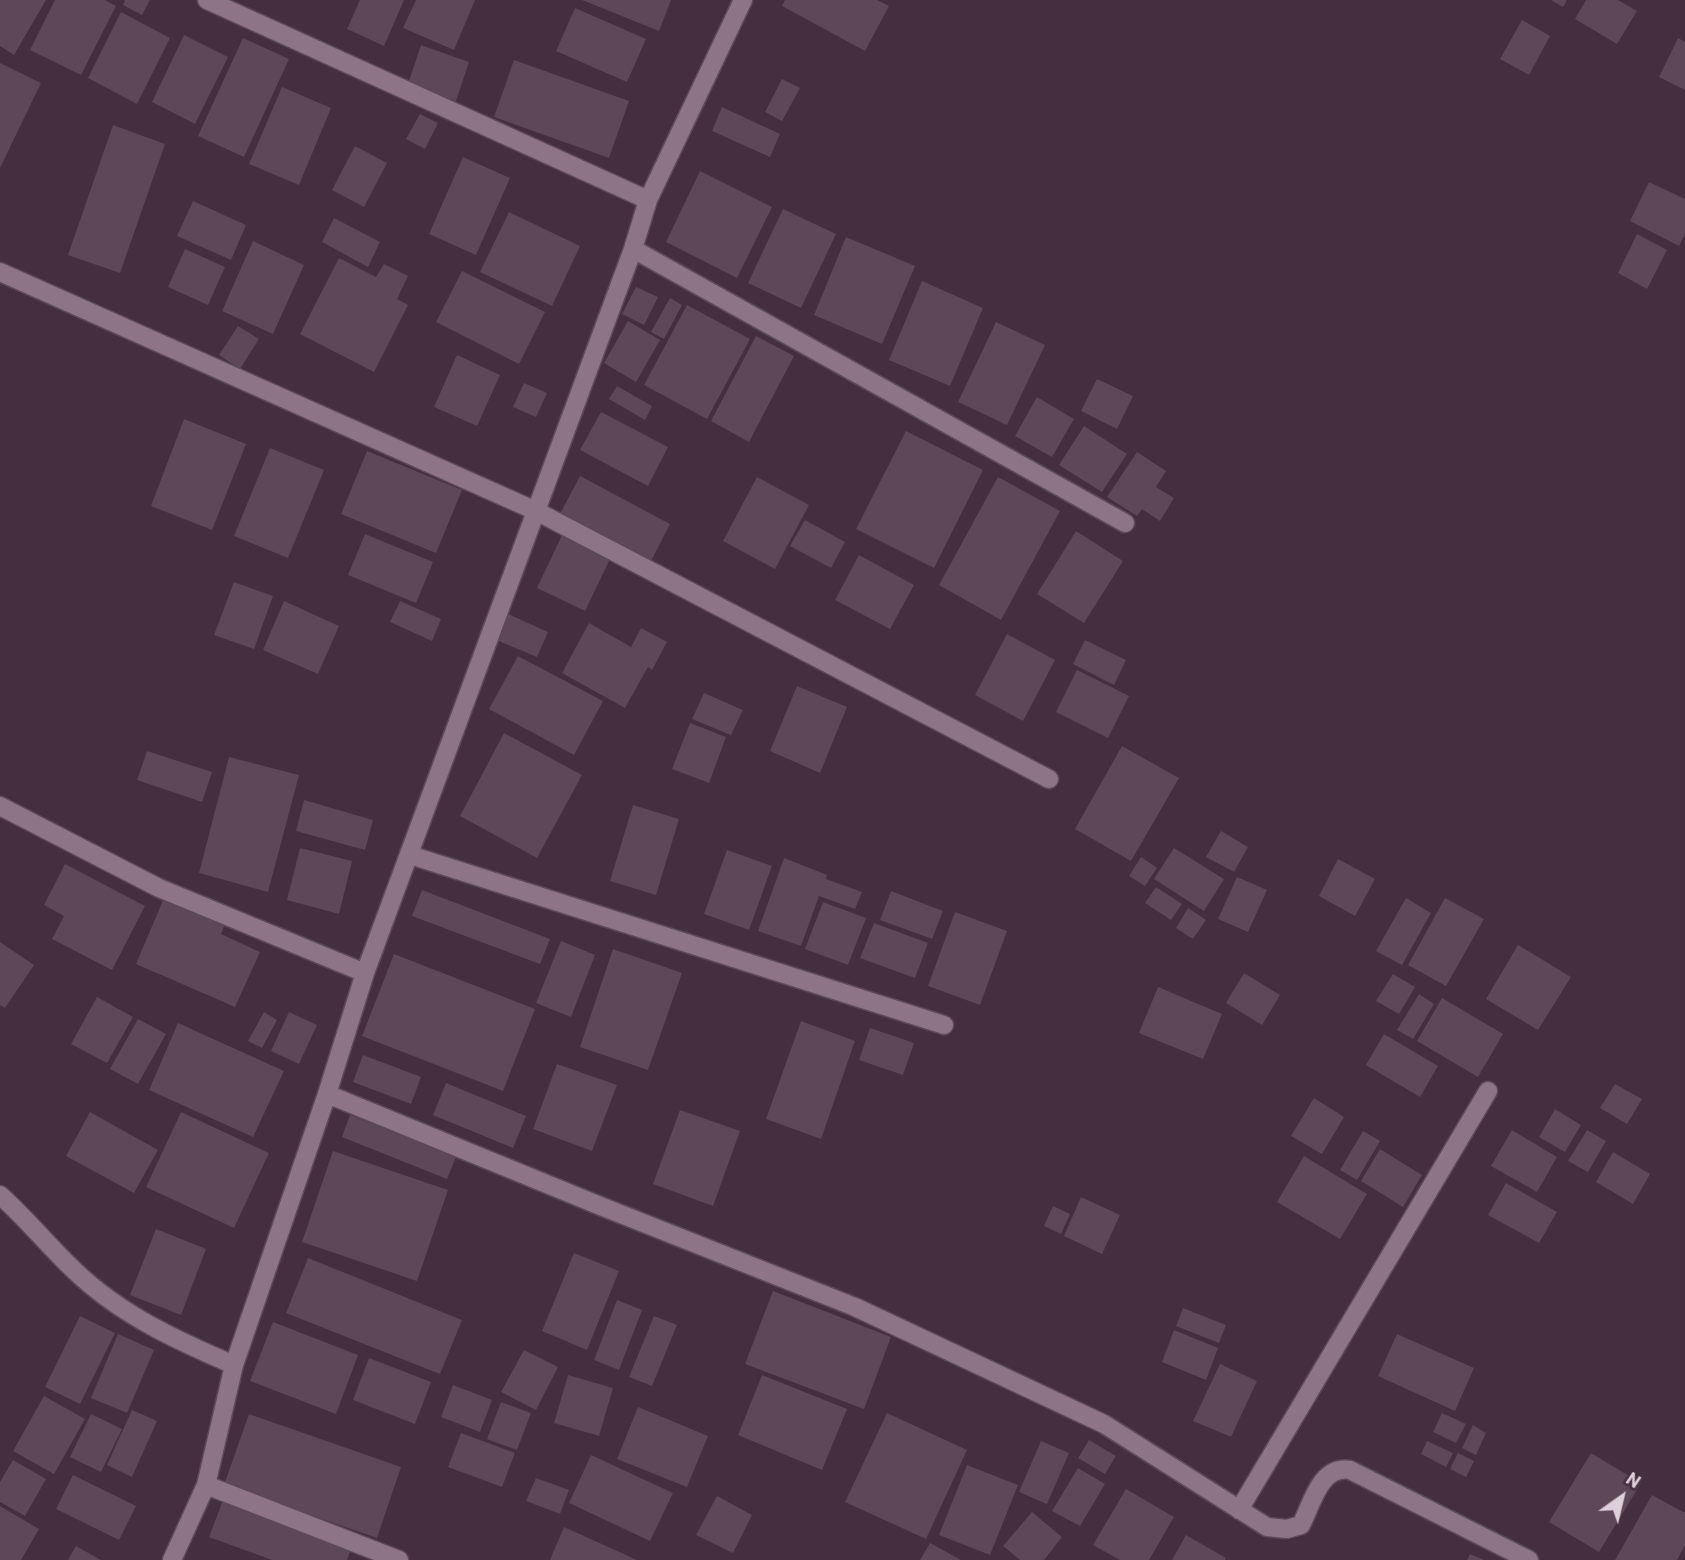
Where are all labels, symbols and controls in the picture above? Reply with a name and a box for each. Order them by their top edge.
north arrow [1587,1462,1657,1532]
text: N [1622,1466,1646,1492]

